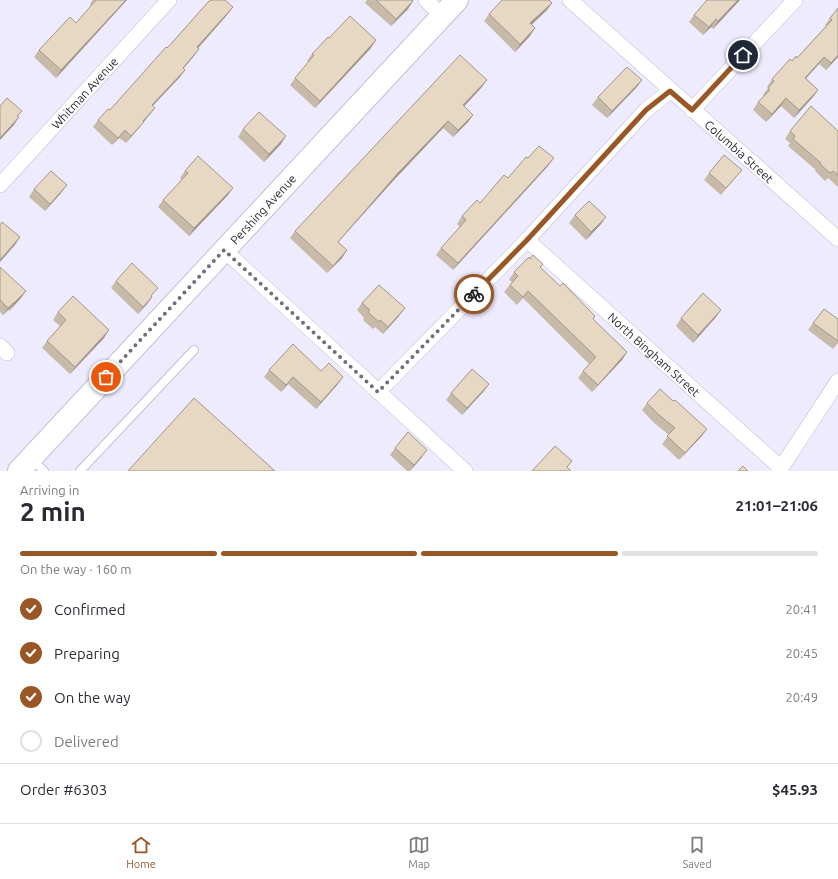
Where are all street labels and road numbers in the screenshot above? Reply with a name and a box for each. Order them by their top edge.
street label: Whitman Avenue [48,54,120,131]
street label: Columbia Street [703,117,776,185]
street label: Pershing Avenue [227,171,298,246]
street label: North Bingham Street [606,310,703,399]

